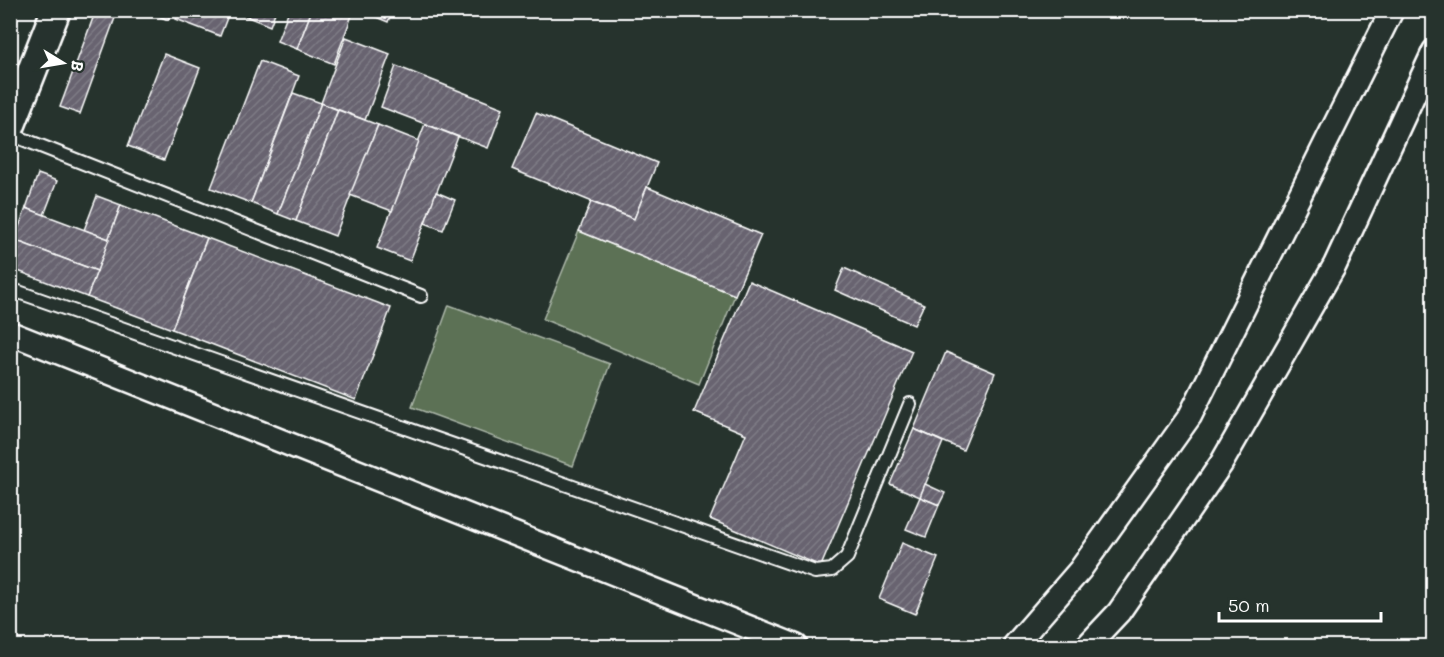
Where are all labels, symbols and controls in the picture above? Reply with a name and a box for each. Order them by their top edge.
north arrow [33,33,93,93]
text: B [67,59,90,73]
scale bar [1219,585,1381,623]
text: 50 m [1228,593,1270,617]

